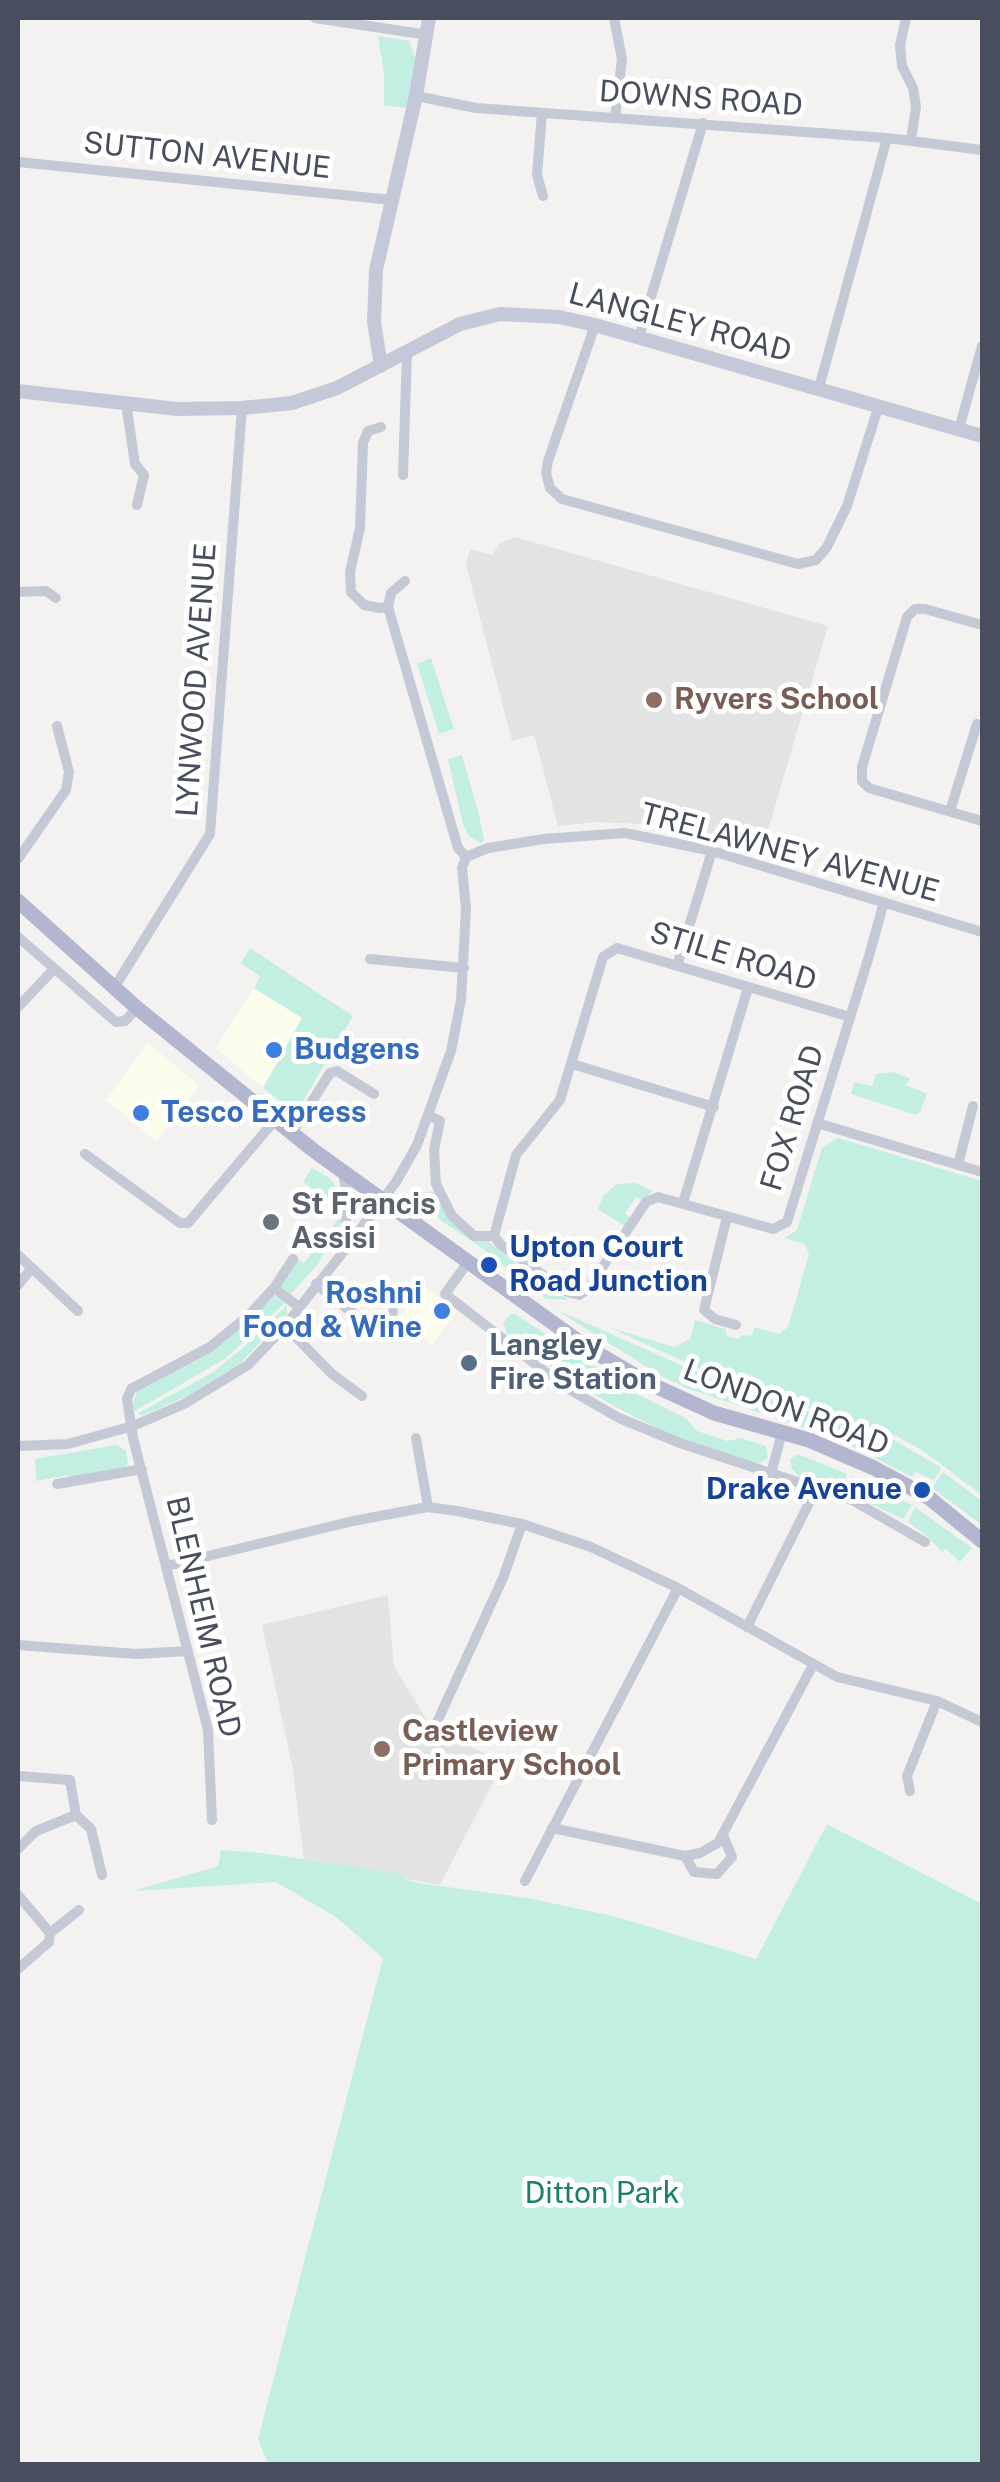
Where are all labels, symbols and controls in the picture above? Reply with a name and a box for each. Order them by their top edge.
street label: DOWNS ROAD [598,74,804,124]
street label: SUTTON AVENUE [82,125,332,187]
street label: LANGLEY ROAD [565,276,795,370]
street label: LYNWOOD AVENUE [169,542,225,818]
place label: Ryvers School [674,682,879,718]
marker: Ryvers School [643,689,665,711]
street label: TRELAWNEY AVENUE [637,796,943,910]
street label: STILE ROAD [645,915,821,999]
place label: Budgens [294,1032,420,1068]
marker: Budgens [263,1039,285,1061]
street label: FOX ROAD [754,1041,832,1195]
place label: Tesco Express [161,1095,366,1131]
marker: Tesco Express [130,1102,152,1124]
place label: St Francis Assisi [291,1187,436,1258]
marker: St Francis Assisi [260,1211,282,1233]
place label: Upton Court Road Junction [509,1230,708,1300]
marker: Upton Court Road Junction [478,1254,500,1276]
place label: Roshni Food & Wine [242,1276,422,1346]
marker: Roshni Food & Wine [431,1300,453,1322]
place label: Langley Fire Station [489,1328,657,1398]
marker: Langley Fire Station [458,1352,480,1374]
street label: LONDON ROAD [678,1352,894,1464]
place label: Drake Avenue [706,1472,902,1508]
marker: Drake Avenue [911,1479,933,1501]
street label: BLENHEIM ROAD [158,1493,248,1741]
place label: Castleview Primary School [402,1714,621,1784]
marker: Castleview Primary School [371,1738,393,1760]
park label: Ditton Park [524,2176,680,2212]

